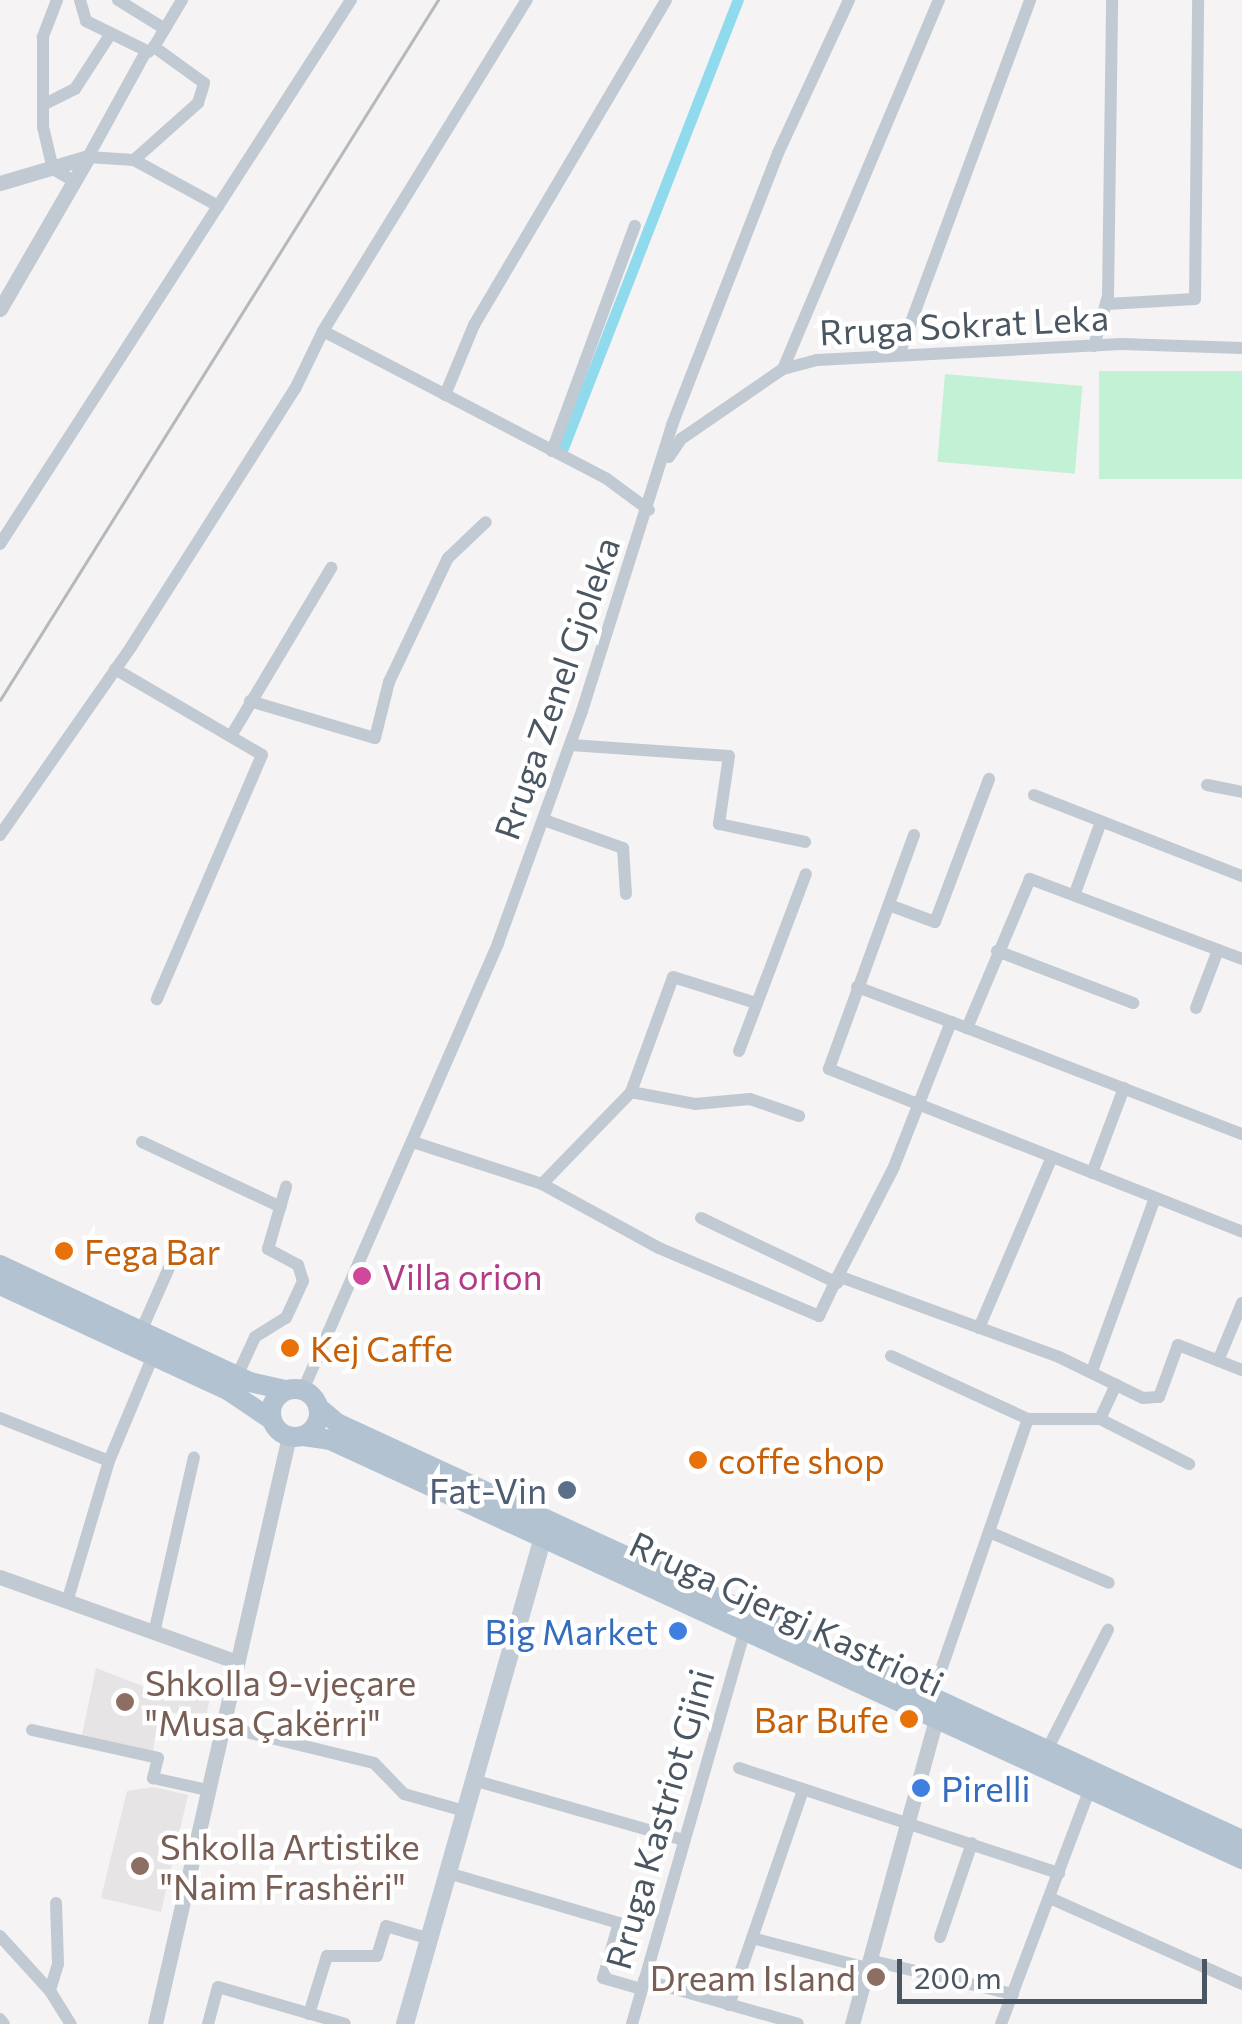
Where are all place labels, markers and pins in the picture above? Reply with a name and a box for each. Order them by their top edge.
place label: Fega Bar [84,1230,220,1272]
marker: Fega Bar [53,1240,75,1262]
place label: Villa orion [382,1255,543,1297]
marker: Villa orion [351,1265,373,1287]
place label: Kej Caffe [310,1327,453,1369]
marker: Kej Caffe [279,1337,301,1359]
place label: coffe shop [718,1439,885,1481]
marker: coffe shop [687,1449,709,1471]
place label: Fat-Vin [429,1469,547,1511]
marker: Fat-Vin [556,1479,578,1501]
place label: Big Market [485,1610,658,1652]
marker: Big Market [667,1620,689,1642]
place label: Shkolla 9-vjeçare "Musa Çakërri" [145,1661,416,1743]
marker: Shkolla 9-vjeçare "Musa Çakërri" [114,1691,136,1713]
place label: Bar Bufe [754,1698,889,1740]
marker: Bar Bufe [898,1708,920,1730]
place label: Pirelli [941,1767,1031,1809]
marker: Pirelli [910,1777,932,1799]
place label: Shkolla Artistike "Naim Frashëri" [160,1825,420,1907]
marker: Shkolla Artistike "Naim Frashëri" [129,1855,151,1877]
place label: Dream Island [650,1956,856,1998]
marker: Dream Island [865,1966,887,1988]

